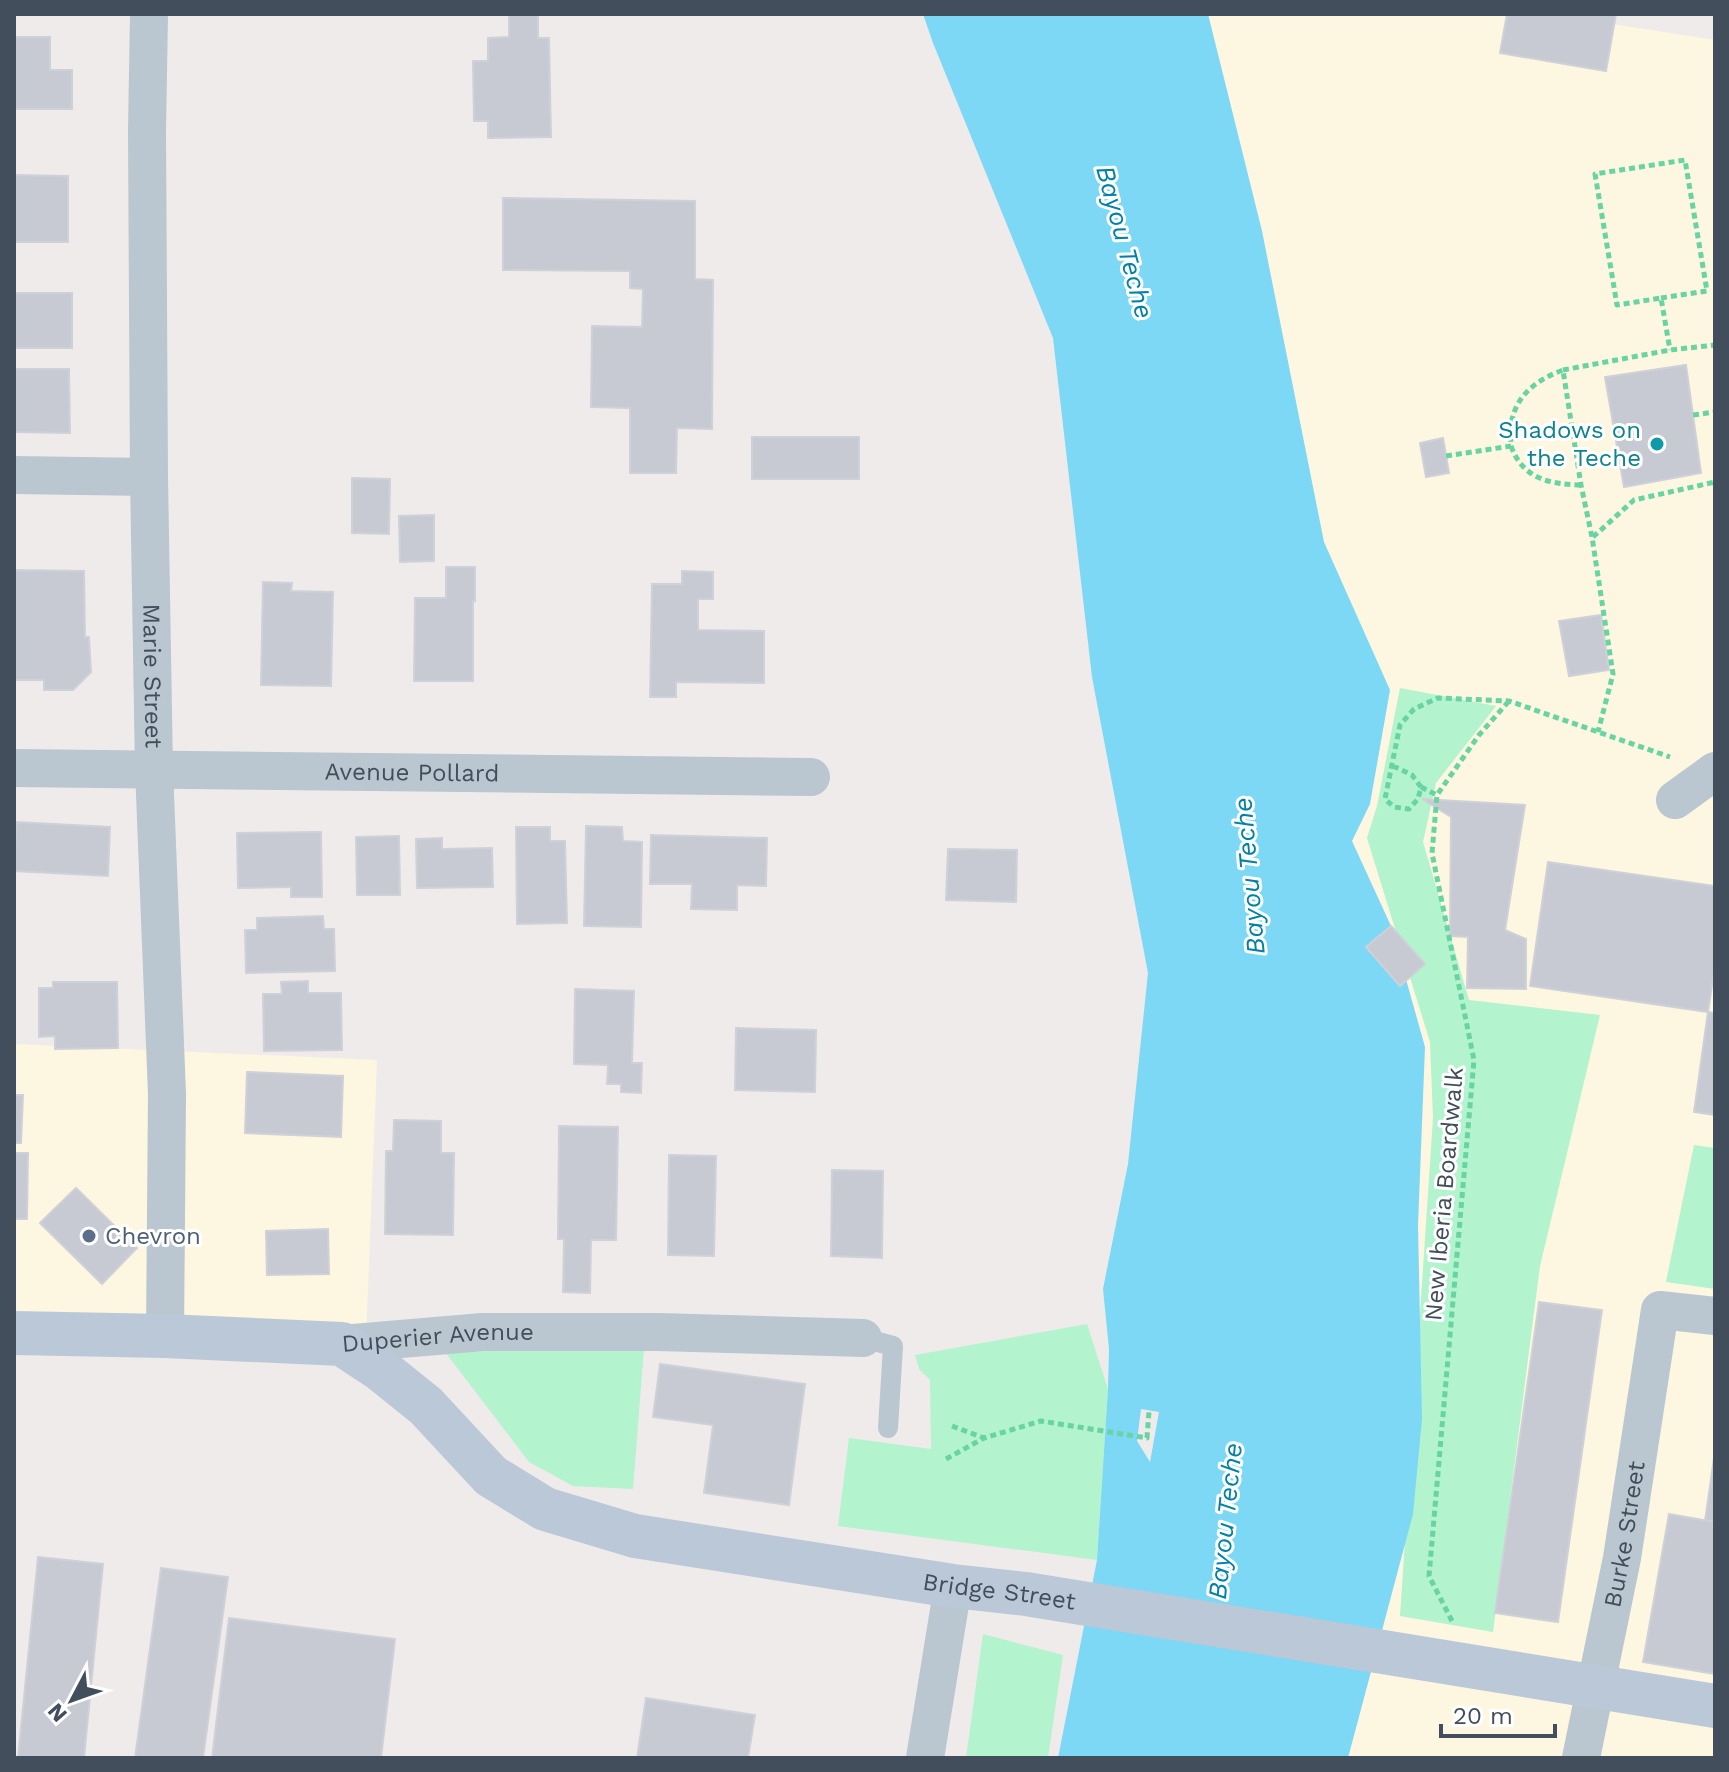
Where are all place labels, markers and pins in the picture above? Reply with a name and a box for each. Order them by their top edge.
place label: Shadows on the Teche [1498,416,1641,472]
marker: Shadows on the Teche [1648,435,1666,453]
place label: Chevron [105,1222,201,1250]
marker: Chevron [80,1227,98,1245]

